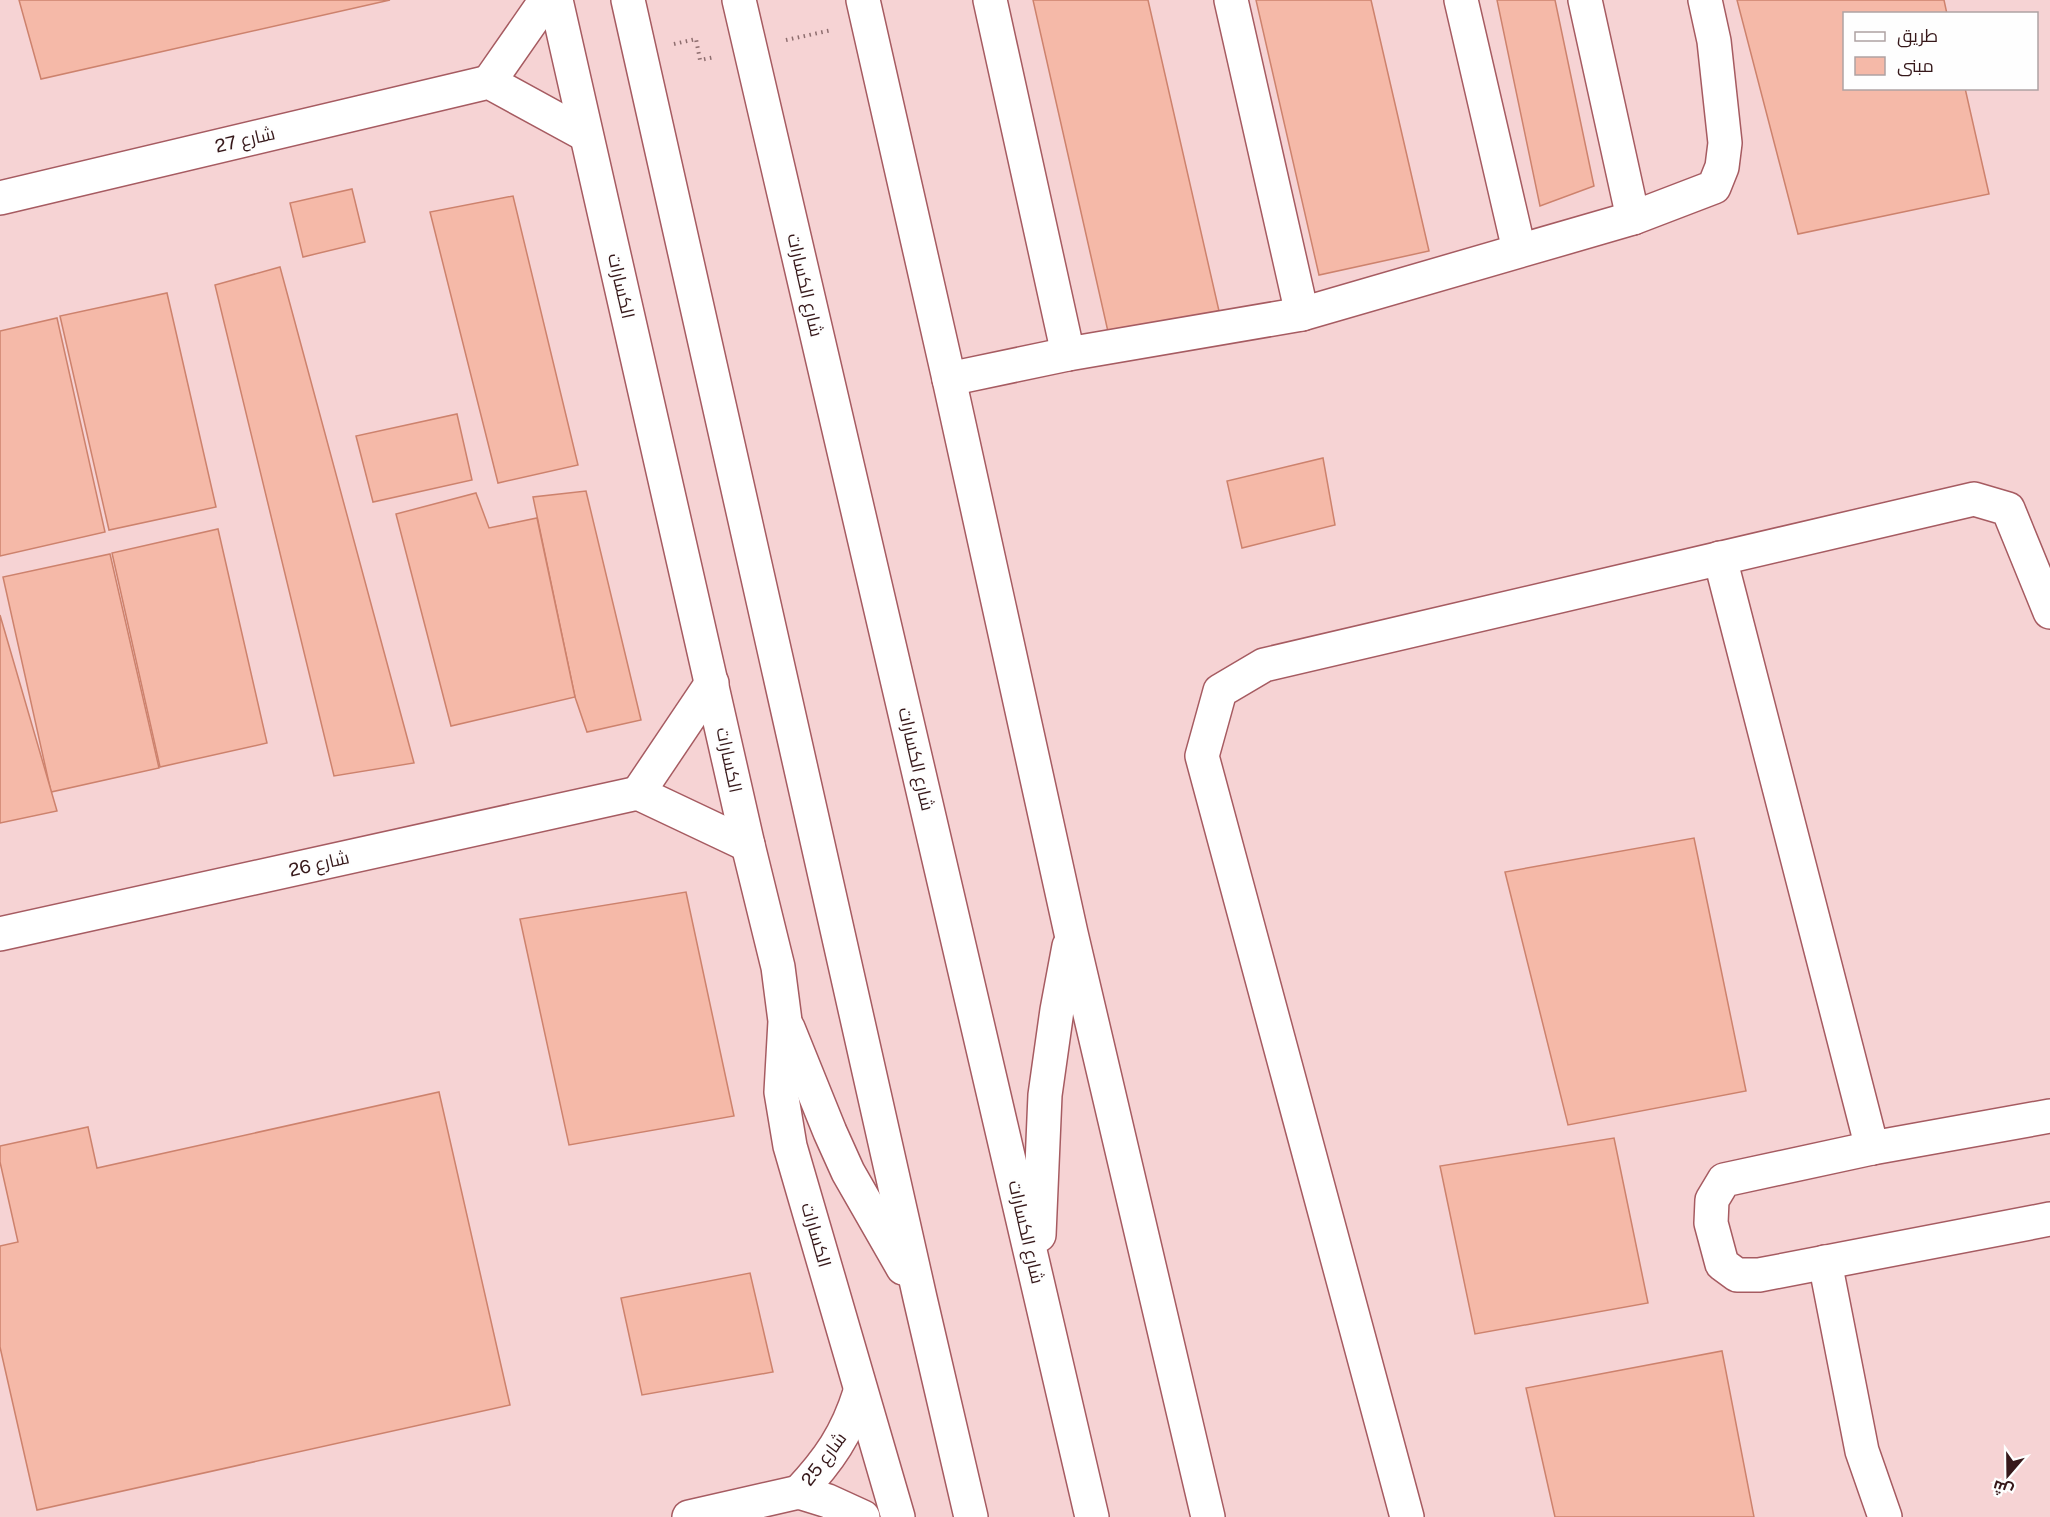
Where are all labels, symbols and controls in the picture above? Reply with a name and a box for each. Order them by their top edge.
legend [1843,12,2038,90]
text: طريق [1897,25,1938,48]
text: مبنى [1897,55,1934,77]
street label: شارع 27 [213,122,277,159]
street label: شارع الكسارات [781,231,828,339]
street label: الكسارات [603,251,639,321]
street label: شارع الكسارات [892,705,939,813]
street label: الكسارات [711,725,747,795]
street label: شارع 26 [287,846,352,883]
street label: شارع الكسارات [1002,1178,1049,1286]
street label: الكسارات [796,1200,836,1270]
street label: شارع 25 [797,1428,852,1491]
north arrow [1978,1445,2038,1505]
text: ش [1990,1476,2016,1501]

